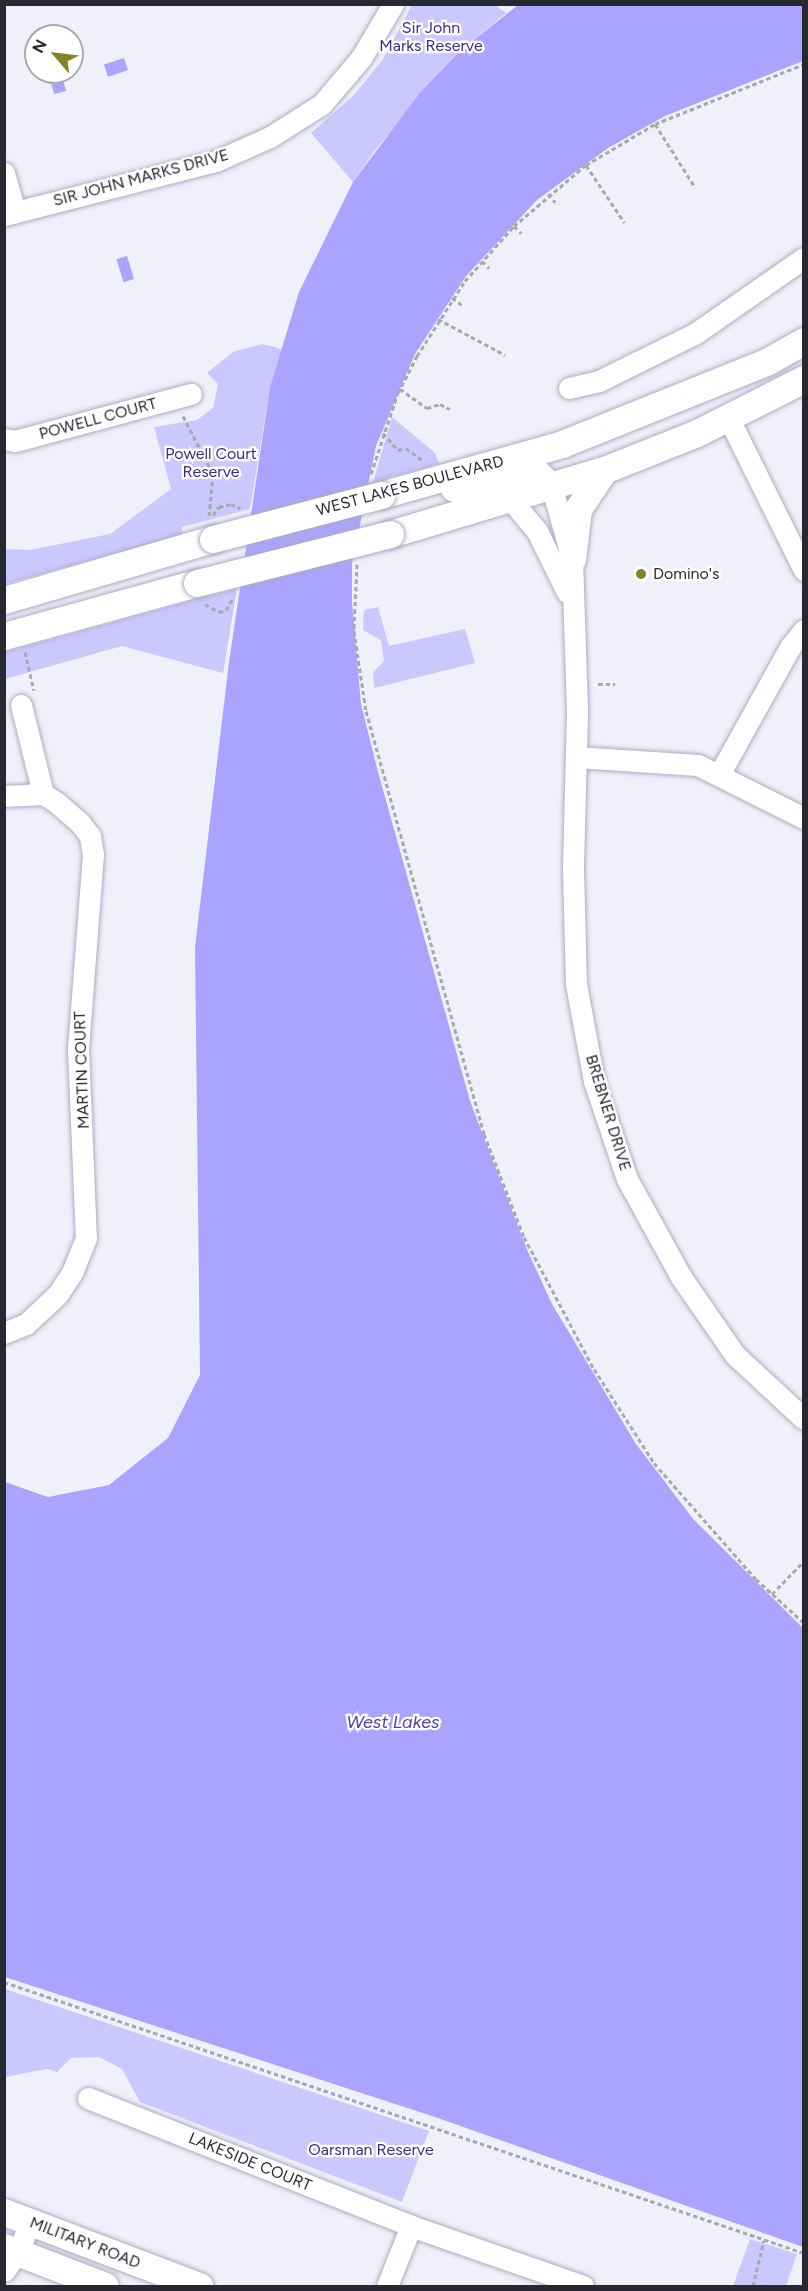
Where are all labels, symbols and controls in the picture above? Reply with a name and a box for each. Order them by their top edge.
park label: Sir John Marks Reserve [379,18,483,56]
north arrow [24,24,84,84]
text: N [28,36,51,56]
street label: SIR JOHN MARKS DRIVE [51,145,231,211]
street label: POWELL COURT [37,394,159,444]
park label: Powell Court Reserve [165,444,257,482]
street label: WEST LAKES BOULEVARD [314,452,506,520]
place label: Domino's [653,564,719,584]
marker: Domino's [634,567,648,581]
street label: MARTIN COURT [70,1011,94,1129]
street label: BREBNER DRIVE [581,1052,635,1174]
water label: West Lakes [346,1711,440,1733]
street label: LAKESIDE COURT [186,2129,314,2195]
park label: Oarsman Reserve [308,2140,434,2160]
street label: MILITARY ROAD [27,2213,143,2273]

